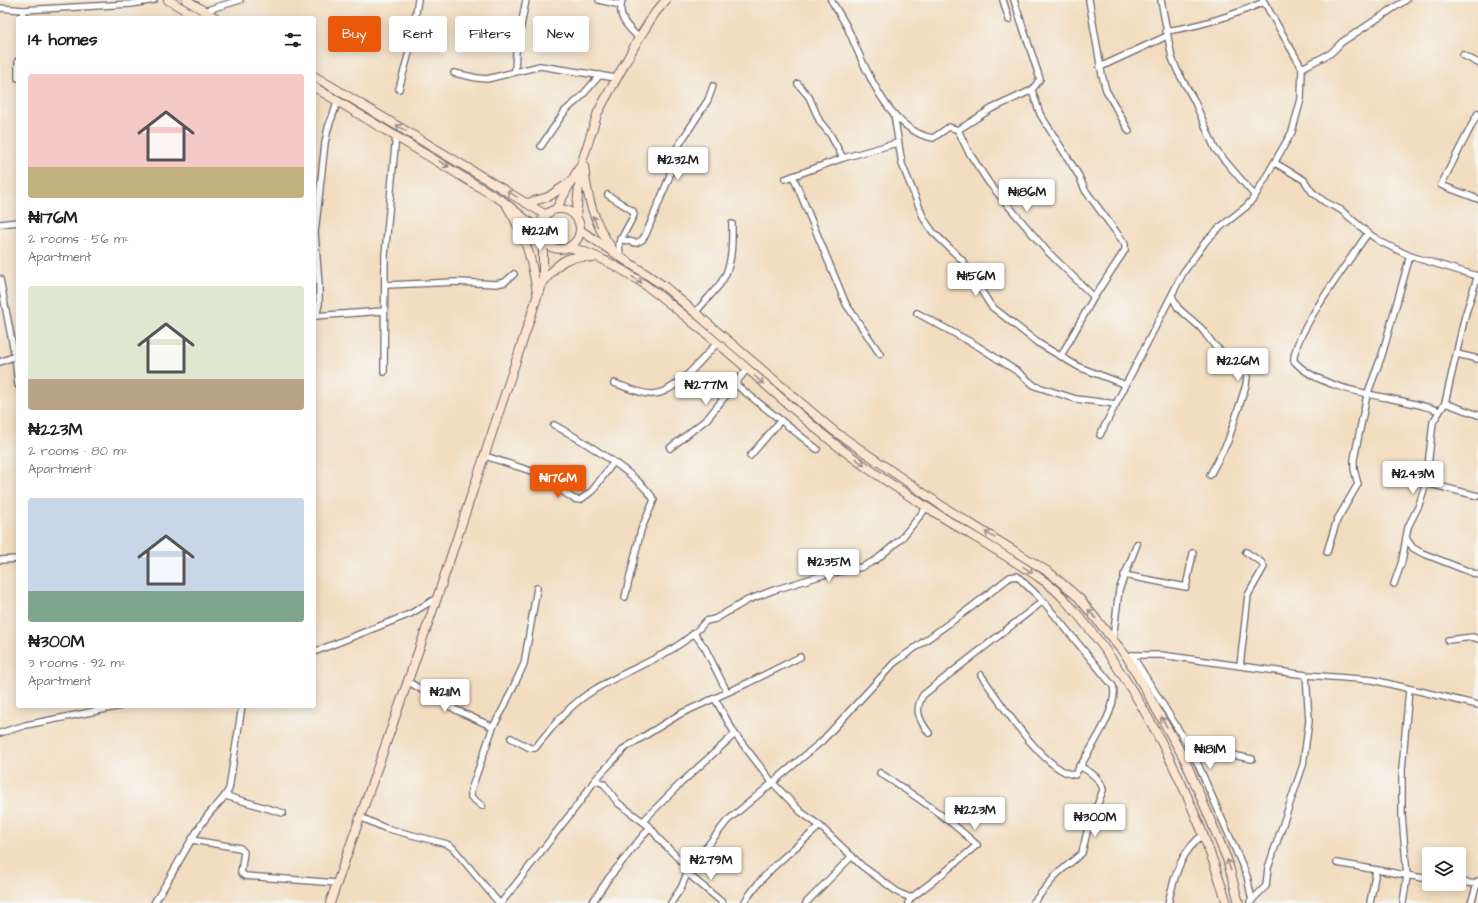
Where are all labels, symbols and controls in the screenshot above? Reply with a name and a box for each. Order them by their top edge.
chip: Buy [328,16,381,52]
chip: Rent [389,16,447,52]
chip: Filters [455,16,525,52]
chip: New [533,16,589,52]
text: 14 homes [28,28,98,52]
icon: filters [282,29,304,51]
icon: home [130,100,202,172]
one-way arrow [396,124,407,132]
pin: ₦232M [650,147,706,181]
text: ₦232M [657,151,699,169]
one-way arrow [438,161,450,169]
pin: ₦186M [999,179,1055,213]
text: ₦186M [1008,183,1046,201]
one-way arrow [506,190,518,198]
text: ₦176M [28,206,78,230]
one-way arrow [591,215,598,227]
pin: ₦221M [512,218,568,252]
text: ₦221M [522,222,558,240]
text: 2 rooms · 56 m² [28,230,129,248]
text: Apartment [28,248,92,266]
pin: ₦156M [948,263,1004,297]
text: ₦156M [956,267,996,285]
one-way arrow [631,276,642,284]
icon: home [130,312,202,384]
pin: ₦226M [1210,348,1266,382]
text: ₦226M [1216,352,1260,370]
pin: ₦277M [678,372,734,406]
one-way arrow [754,375,765,384]
text: ₦277M [684,376,728,394]
text: ₦223M [28,418,82,442]
text: 2 rooms · 80 m² [28,442,128,460]
one-way arrow [854,458,865,466]
text: Apartment [28,460,92,478]
pin: ₦243M [1385,461,1441,495]
pin: ₦176M [530,465,586,499]
text: ₦243M [1391,465,1435,483]
text: ₦176M [539,469,577,487]
icon: home [130,524,202,596]
one-way arrow [984,531,995,540]
pin: ₦235M [801,549,857,583]
text: ₦235M [807,553,851,571]
one-way arrow [1022,566,1033,574]
one-way arrow [1088,608,1097,619]
text: ₦300M [28,630,84,654]
text: 3 rooms · 92 m² [28,654,126,672]
text: Apartment [28,672,92,690]
pin: ₦211M [417,679,473,713]
text: ₦211M [430,683,460,701]
one-way arrow [1159,716,1167,728]
pin: ₦181M [1182,736,1238,770]
text: ₦181M [1194,740,1226,758]
pin: ₦223M [947,797,1003,831]
text: ₦223M [954,801,996,819]
pin: ₦300M [1067,804,1123,838]
text: ₦300M [1073,808,1117,826]
pin: ₦279M [683,847,739,881]
map controls [1422,847,1466,891]
button: layers [1422,847,1466,891]
text: ₦279M [690,851,732,869]
one-way arrow [1225,859,1232,872]

